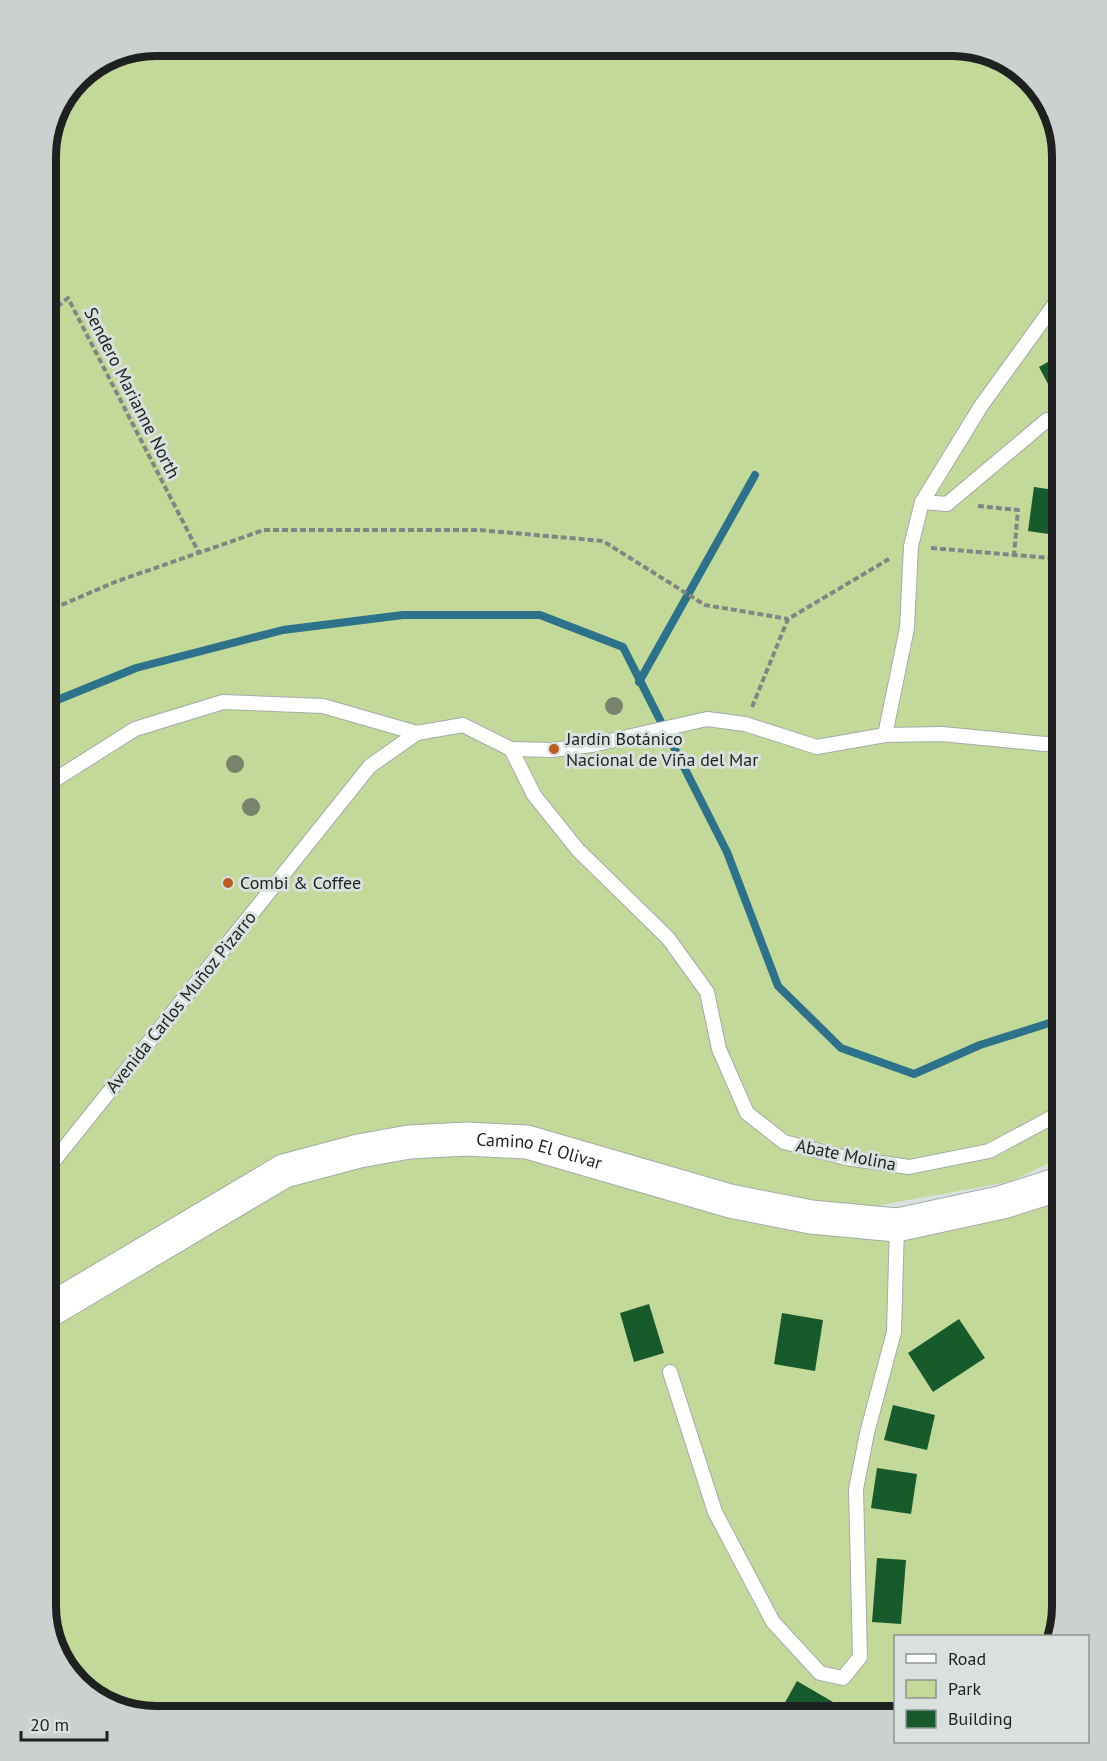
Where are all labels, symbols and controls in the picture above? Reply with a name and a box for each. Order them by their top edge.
street label: Sendero Marianne North [79,303,186,482]
place label: Jardín Botánico Nacional de Viña del Mar [565,727,758,771]
marker: Jardín Botánico Nacional de Viña del Mar [547,742,561,756]
place label: Combi & Coffee [240,871,361,894]
marker: Combi & Coffee [221,876,235,890]
street label: Avenida Carlos Muñoz Pizarro [100,906,261,1097]
street label: Camino El Olivar [476,1127,605,1174]
street label: Abate Molina [794,1134,898,1176]
legend [894,1635,1089,1743]
text: Road [948,1647,986,1670]
text: Park [948,1677,981,1700]
scale bar [21,1704,106,1742]
text: Building [948,1707,1012,1730]
text: 20 m [30,1713,69,1736]

